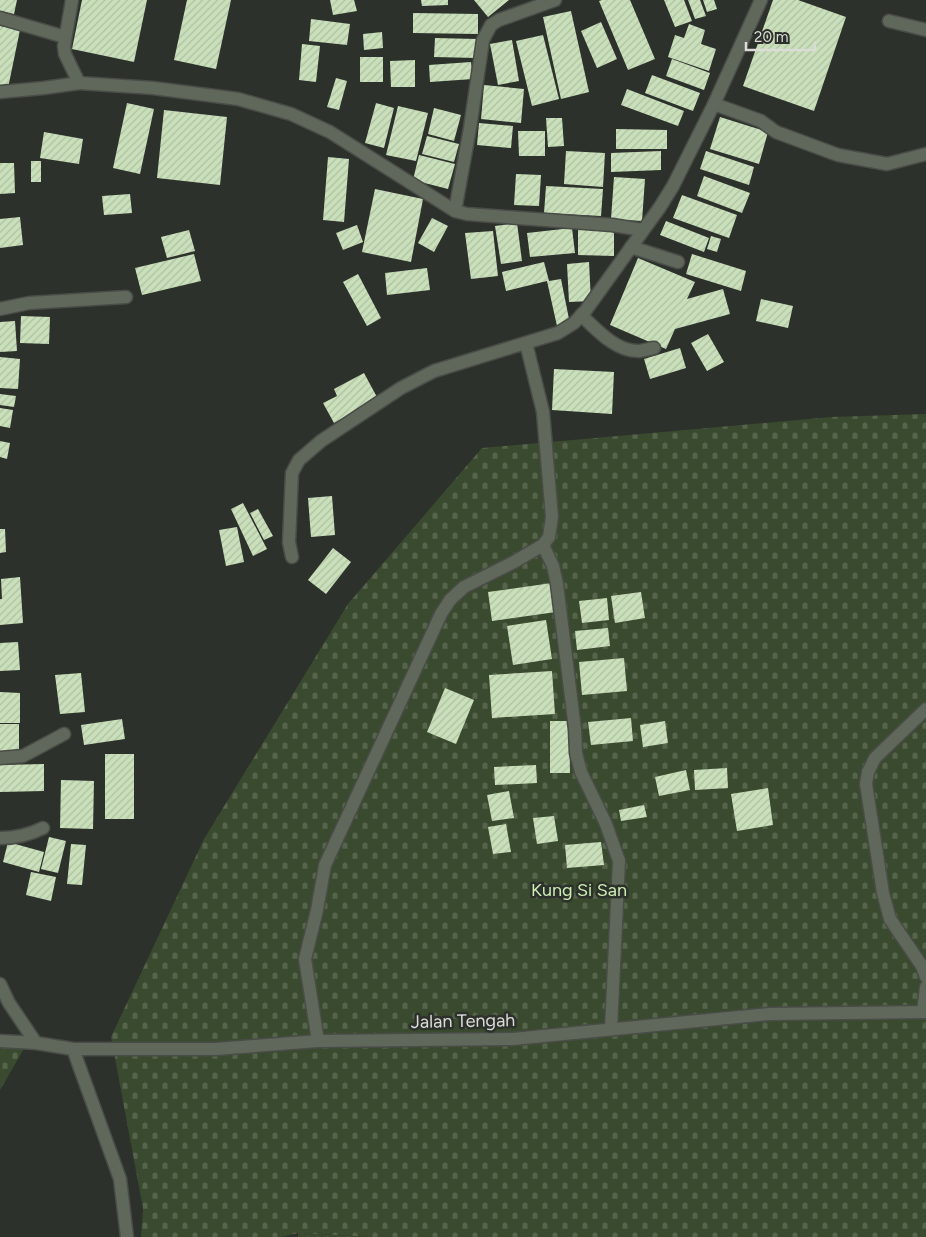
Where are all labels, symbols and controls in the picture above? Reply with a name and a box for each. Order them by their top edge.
scale bar [746,20,815,52]
text: 20 m [754,28,788,46]
park label: Kung Si San [531,879,627,901]
street label: Jalan Tengah [411,1009,515,1033]

